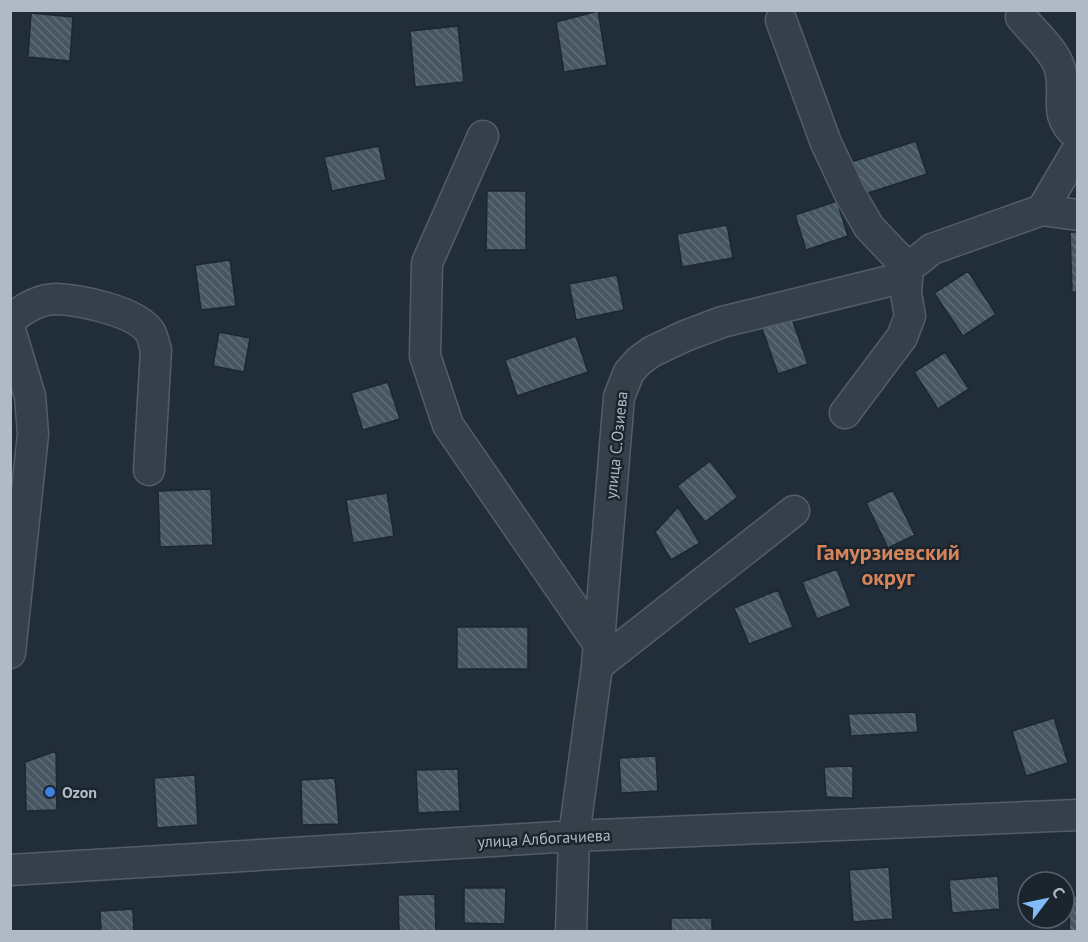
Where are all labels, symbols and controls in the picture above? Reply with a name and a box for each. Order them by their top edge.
street label: улица С.Озиева [600,390,632,500]
district label: Гамурзиевский округ [816,538,960,591]
place label: Ozon [62,782,97,802]
marker: Ozon [43,785,57,799]
street label: улица Албогачиева [477,825,611,851]
north arrow [1016,870,1076,930]
text: С [1048,883,1070,901]

